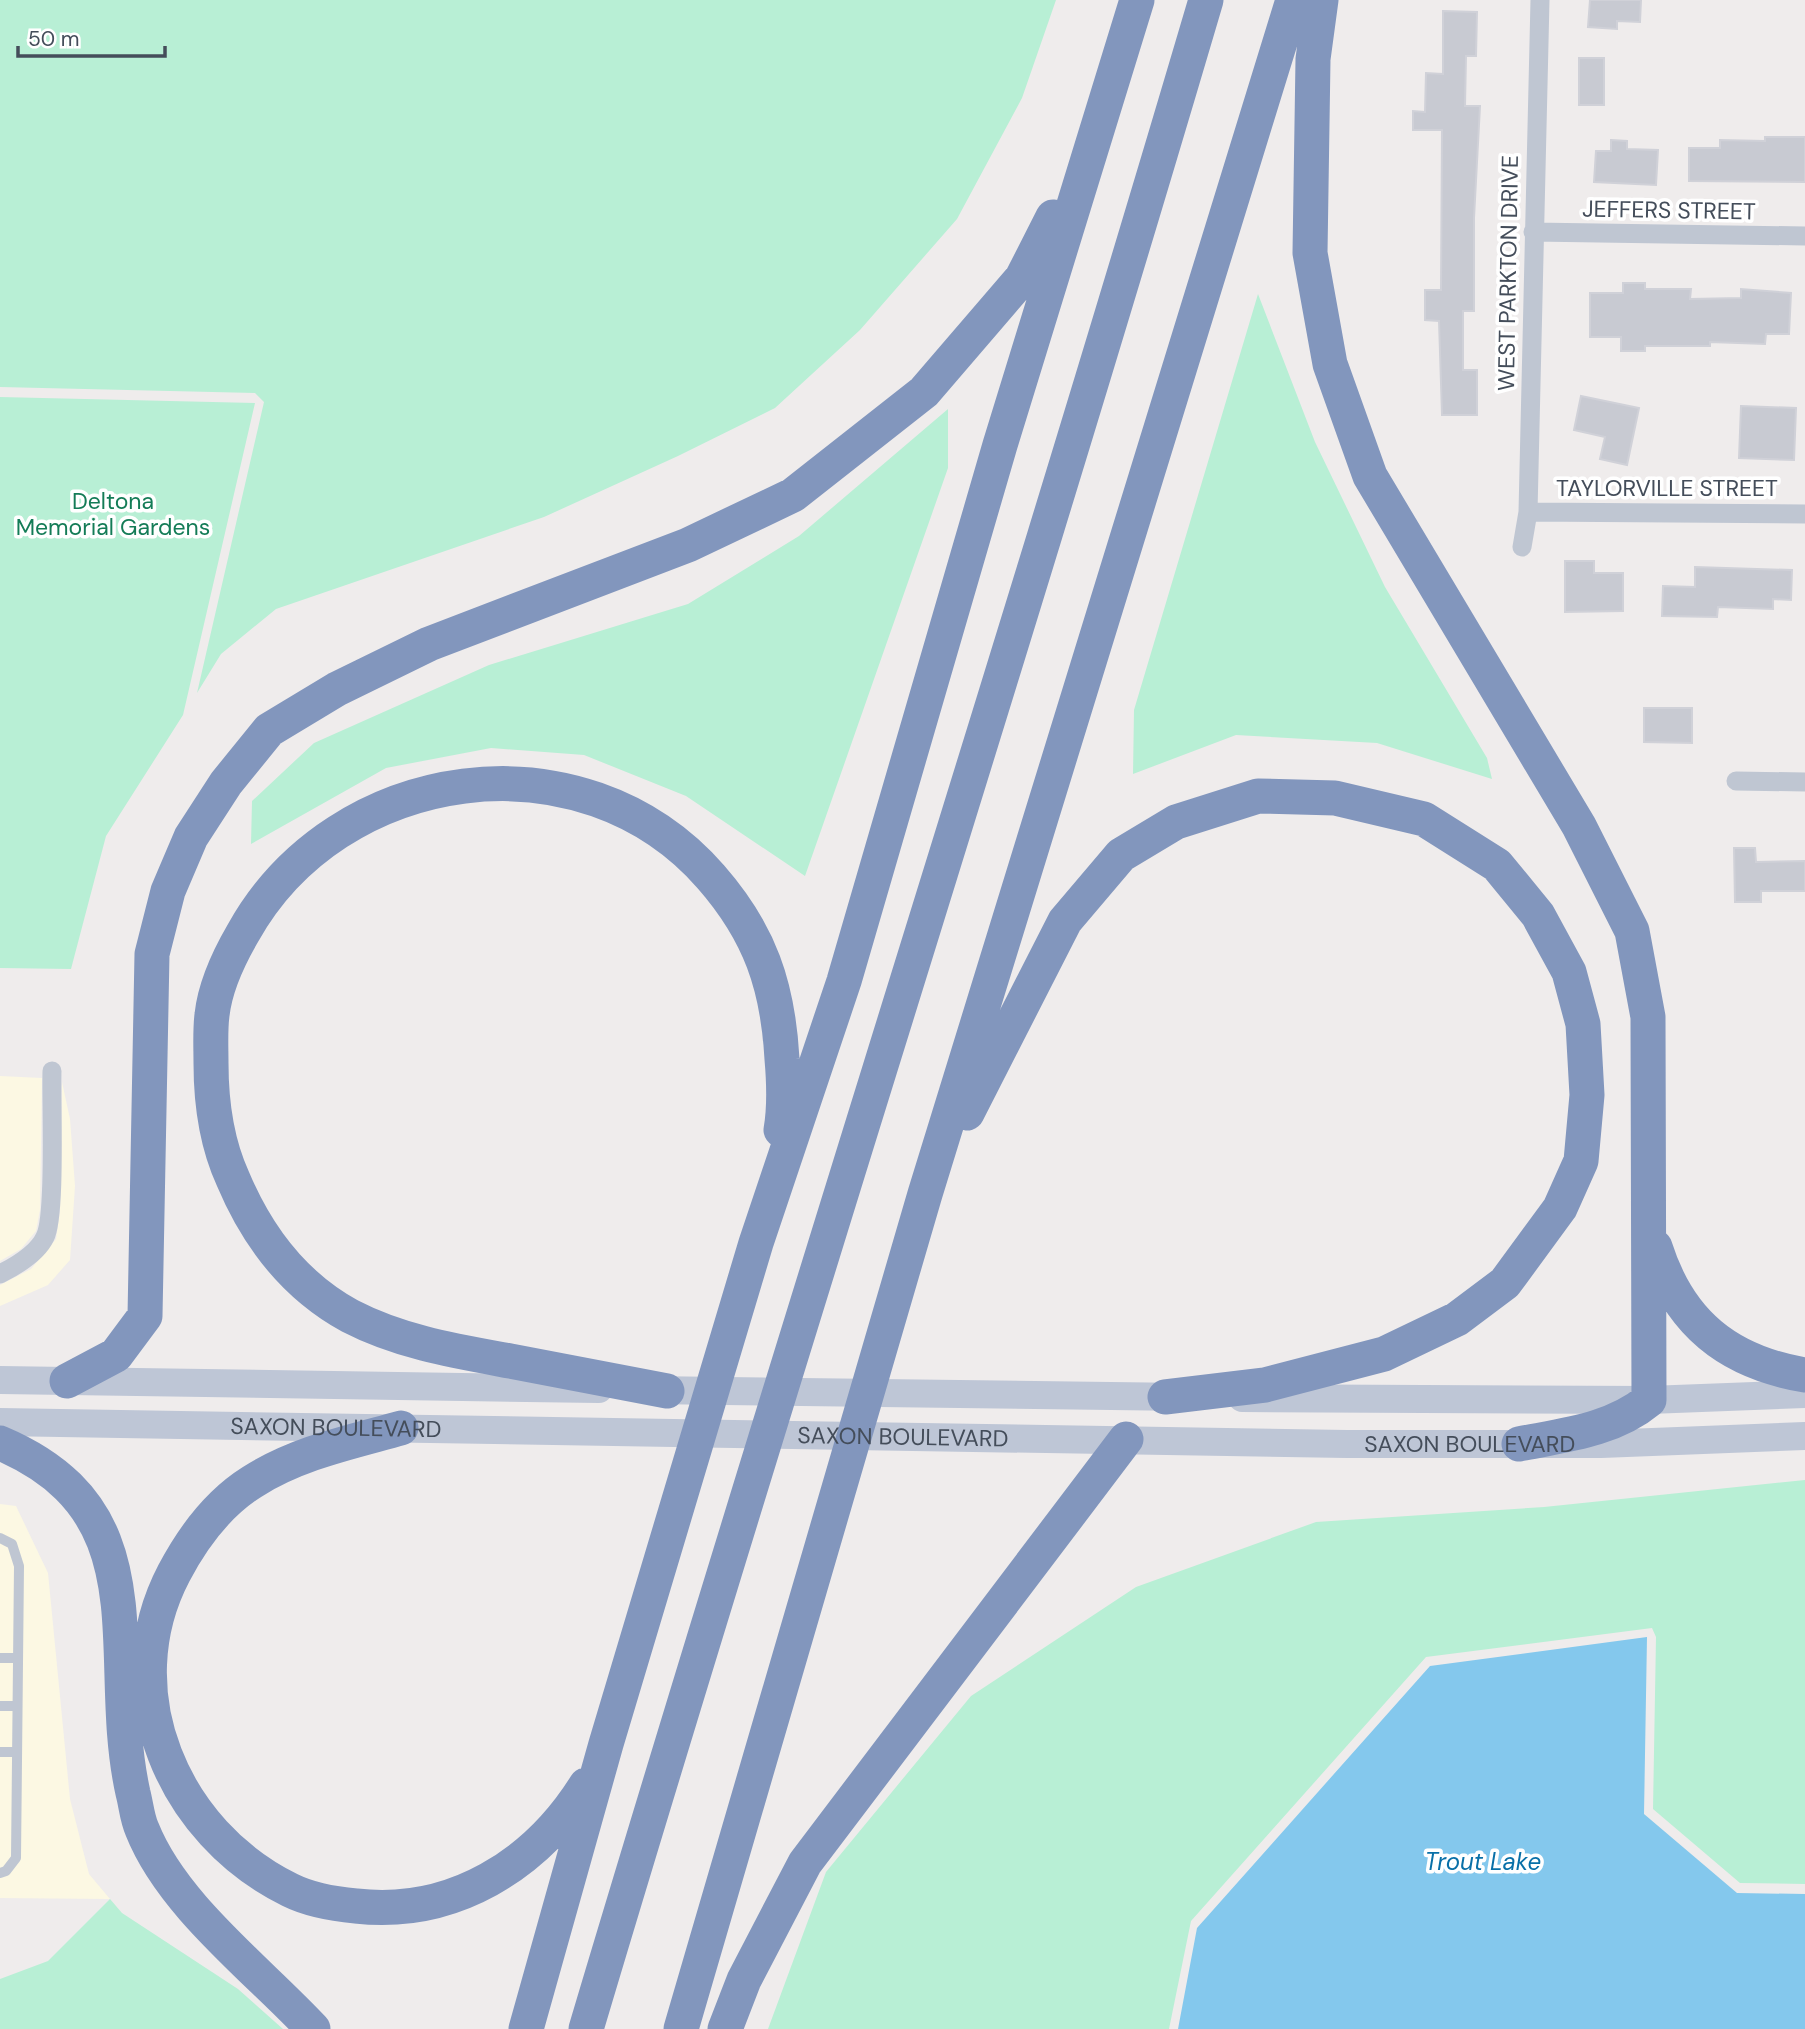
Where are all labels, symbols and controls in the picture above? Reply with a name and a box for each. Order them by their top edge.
scale bar [18,14,164,58]
text: 50 m [28,25,79,53]
street label: WEST PARKTON DRIVE [1491,155,1525,391]
street label: JEFFERS STREET [1582,193,1756,227]
street label: TAYLORVILLE STREET [1556,473,1778,503]
park label: Deltona Memorial Gardens [16,486,210,542]
street label: SAXON BOULEVARD [230,1411,442,1444]
street label: SAXON BOULEVARD [797,1420,1009,1453]
street label: SAXON BOULEVARD [1364,1429,1575,1459]
water label: Trout Lake [1425,1846,1541,1877]

